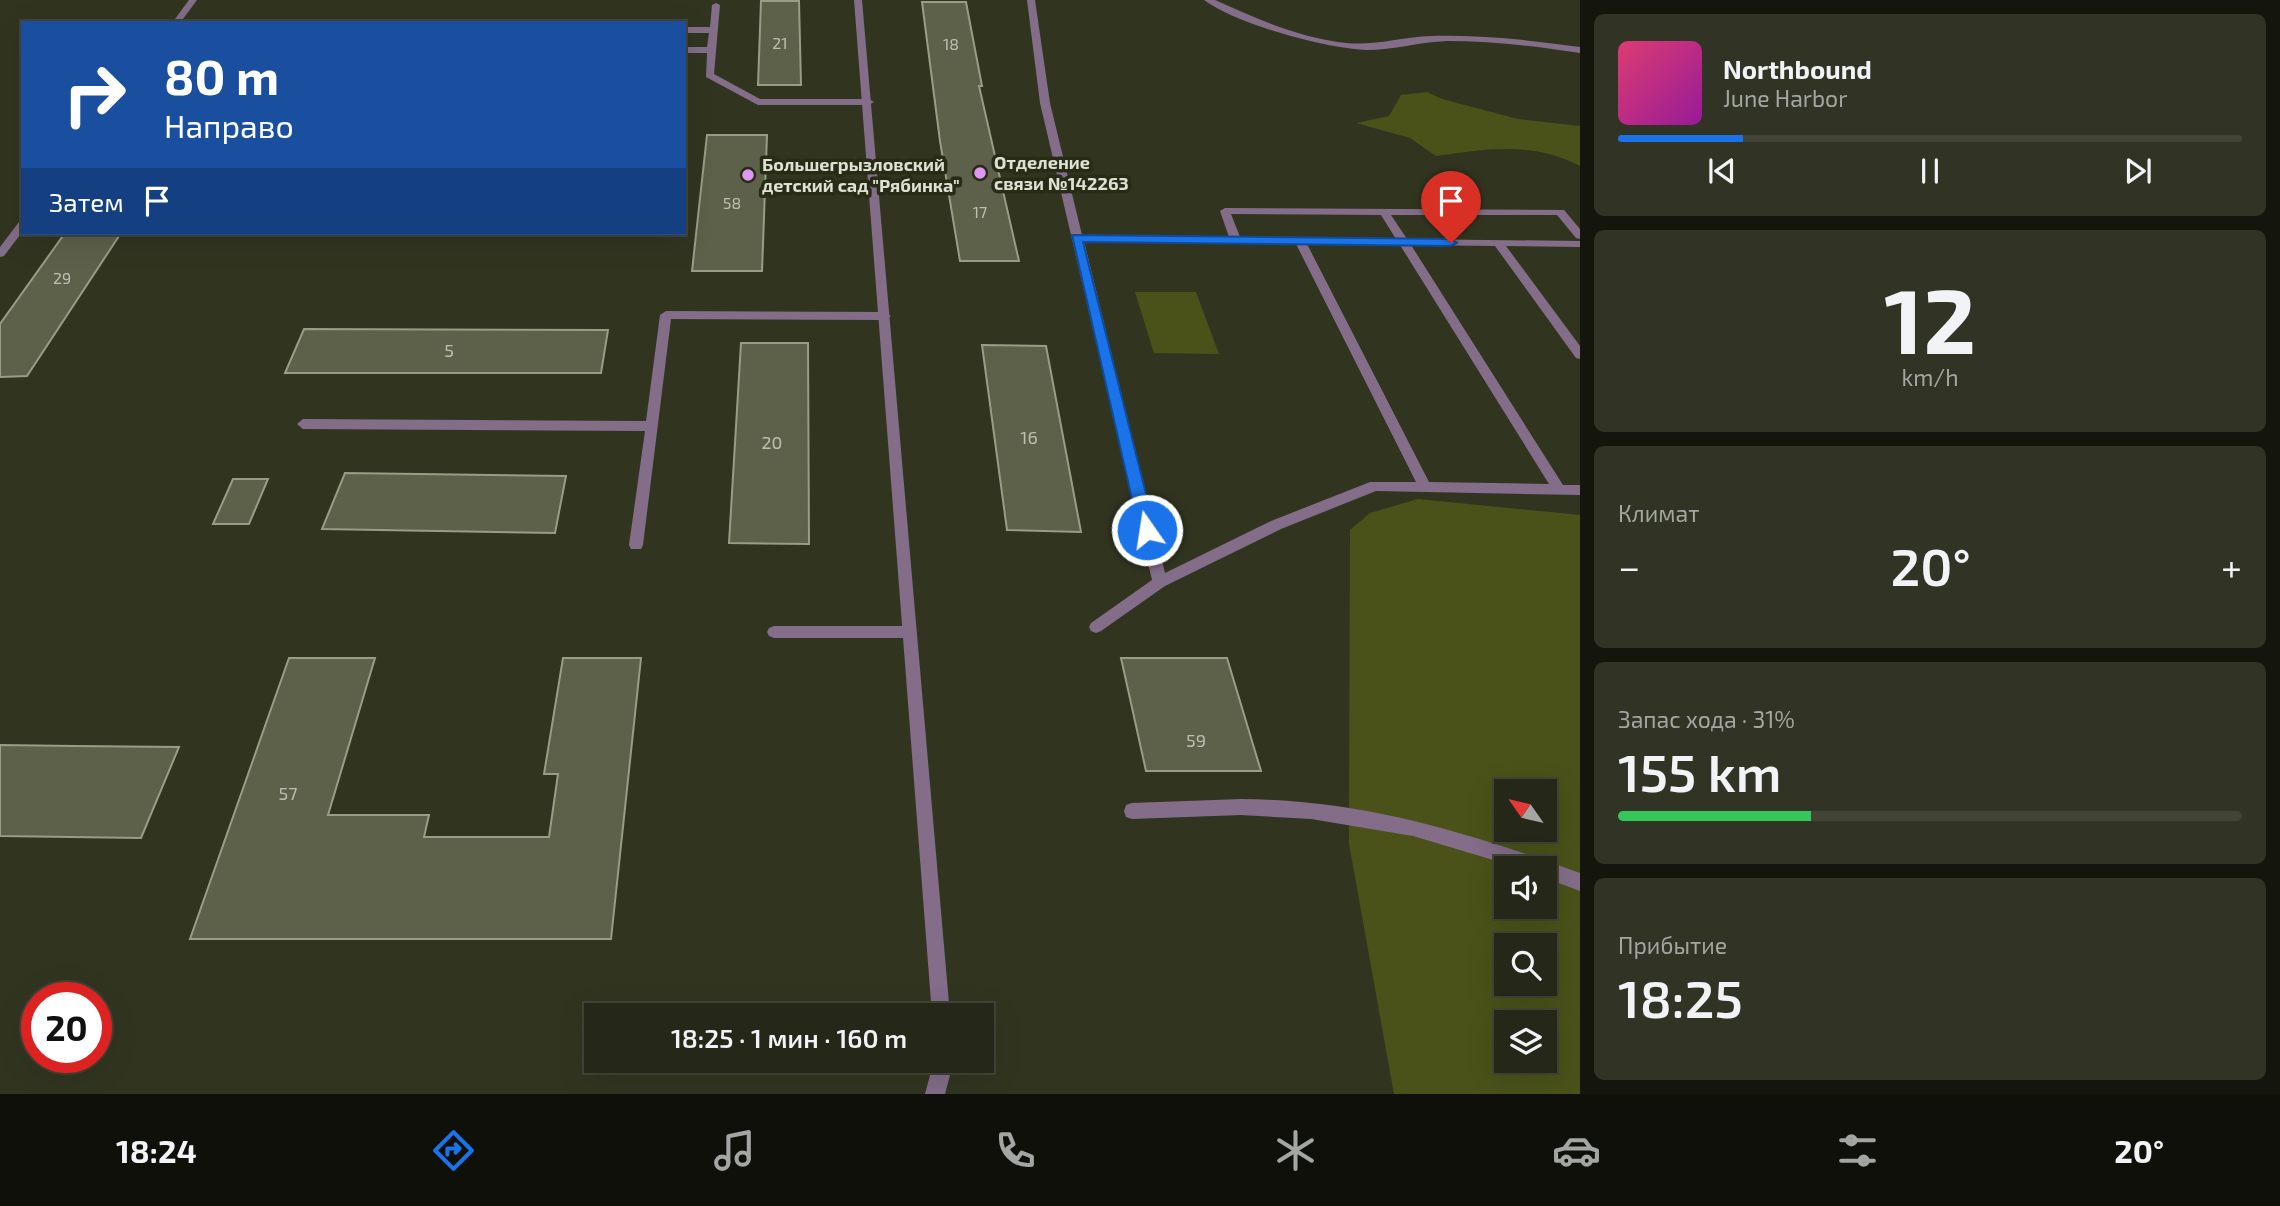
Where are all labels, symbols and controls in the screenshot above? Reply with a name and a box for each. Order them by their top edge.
house number: 21 [772,33,788,52]
house number: 18 [943,34,959,53]
text: 80 m [164,46,279,105]
icon: right [49,49,140,140]
text: Northbound [1723,53,1872,84]
text: June Harbor [1723,84,1847,112]
text: Направо [164,106,294,144]
place label: Отделение связи №142263 [994,151,1129,194]
icon: previous [1703,152,1741,190]
icon: pause [1911,152,1949,190]
icon: next [2119,152,2157,190]
place label: Большегрызловский детский сад "Рябинка" [762,153,960,196]
marker: Отделение связи №142263 [972,165,988,181]
marker: Большегрызловский детский сад "Рябинка" [740,167,756,183]
pin [1421,171,1481,243]
icon: arrive [138,182,176,220]
icon: arrive [1432,182,1470,220]
text: Затем [49,186,124,217]
house number: 58 [723,193,741,212]
house number: 17 [973,202,987,221]
text: 12 [1884,263,1976,372]
house number: 29 [53,268,71,287]
house number: 5 [444,339,454,361]
text: km/h [1901,363,1959,391]
house number: 16 [1020,426,1038,448]
house number: 20 [762,431,782,453]
position arrow [1110,493,1184,567]
text: Климат [1618,499,1699,527]
text: 20° [1890,534,1971,596]
text: − [1618,543,1640,589]
text: + [2221,543,2242,589]
text: Запас хода · 31% [1618,705,1795,733]
house number: 59 [1186,729,1206,751]
text: 155 km [1618,740,1782,802]
north arrow [1494,779,1558,842]
map controls [1494,779,1557,1073]
house number: 57 [279,782,297,804]
button: sound [1494,856,1557,919]
text: Прибытие [1618,931,1727,959]
button: search [1494,933,1557,996]
text: 18:25 [1618,966,1743,1028]
speed limit sign: 20 [21,982,112,1073]
button: layers [1494,1010,1557,1073]
text: 18:25 · 1 мин · 160 m [671,1022,907,1053]
icon: directions [429,1126,478,1175]
icon: music [710,1126,759,1175]
icon: phone [991,1126,1040,1175]
icon: climate [1271,1126,1320,1175]
icon: car [1552,1126,1601,1175]
icon: filters [1833,1126,1882,1175]
text: 18:24 [116,1131,197,1169]
text: 20° [2114,1131,2164,1169]

